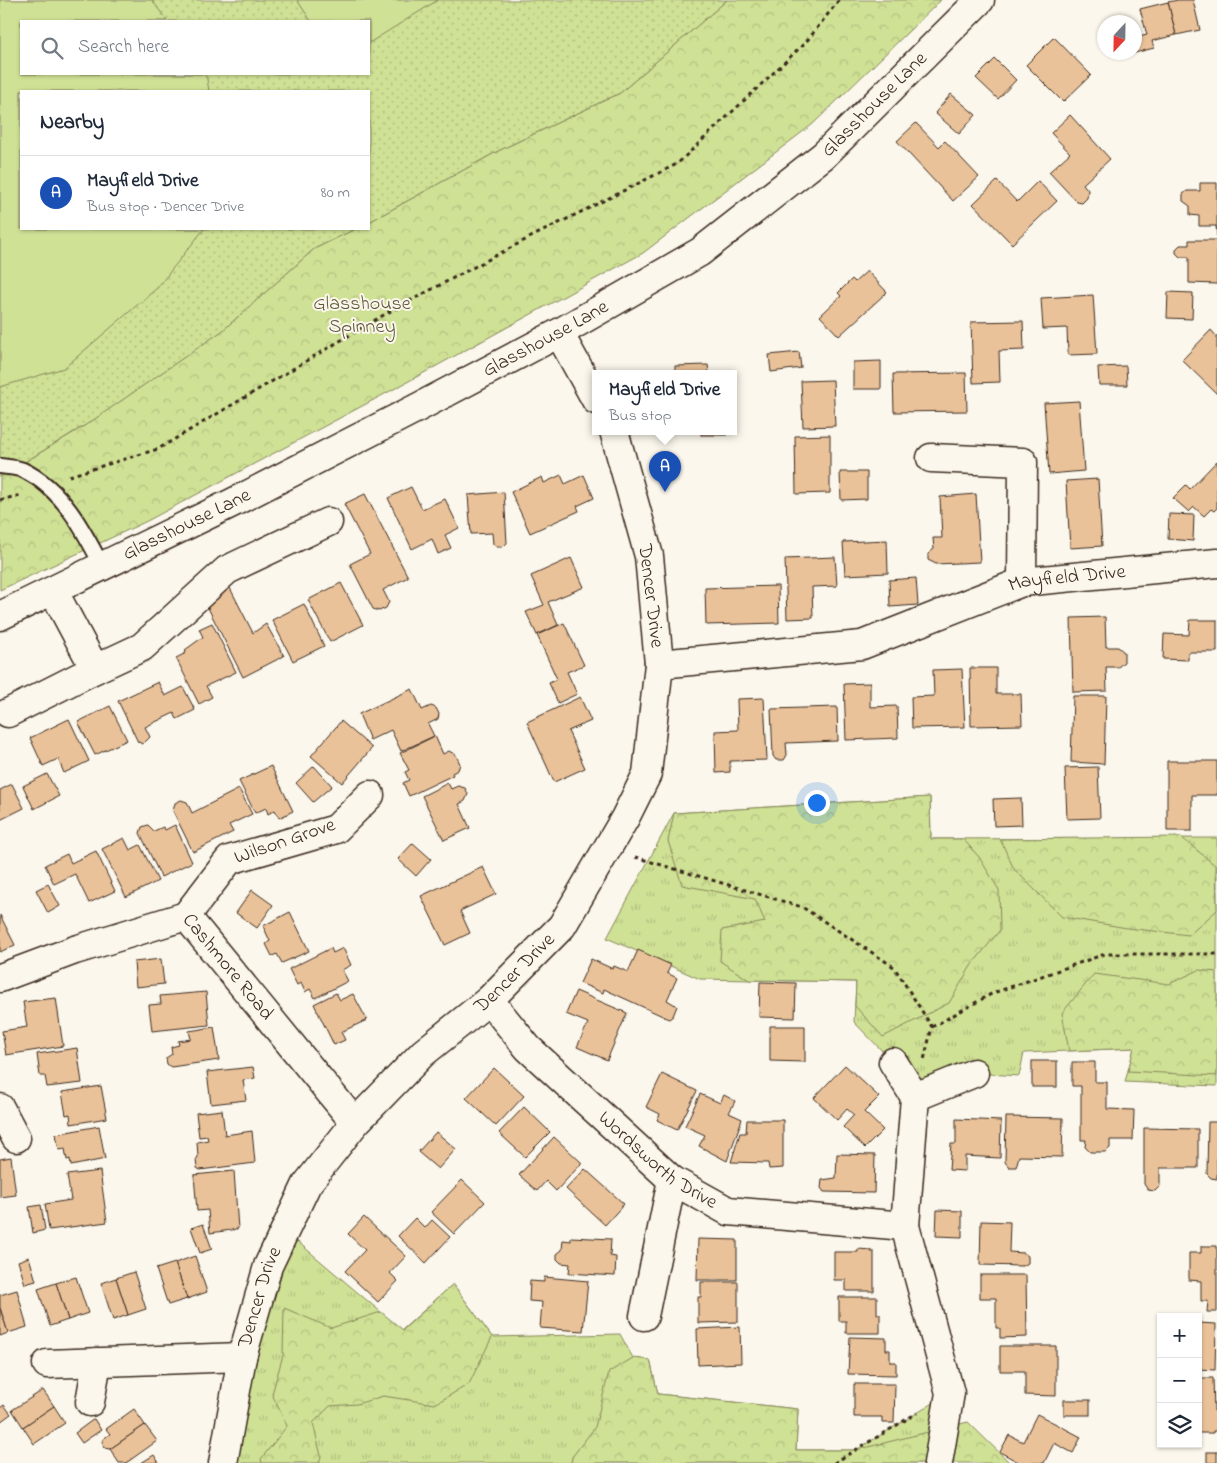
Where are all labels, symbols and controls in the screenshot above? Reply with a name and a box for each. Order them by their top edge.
north arrow [1097,15,1142,60]
search box [20,20,370,75]
icon: search [38,34,66,62]
text: Search here [78,34,169,61]
street label: Glasshouse Lane [815,45,934,164]
text: Nearby [40,108,104,138]
text: Mayfield Drive [87,168,198,195]
text: A [51,181,61,205]
text: 80 m [321,181,350,205]
text: Bus stop · Dencer Drive [87,195,244,219]
park label: Glasshouse Spinney [313,290,411,342]
street label: Glasshouse Lane [478,293,614,385]
popup [592,370,737,435]
text: Mayfield Drive [609,377,720,404]
text: Bus stop [609,404,671,428]
pin: A [649,451,681,492]
street label: Glasshouse Lane [118,481,256,569]
street label: Dencer Drive [629,541,671,650]
street label: Mayfield Drive [1004,557,1127,600]
your location [804,790,830,816]
street label: Wilson Grove [230,811,340,873]
street label: Cashmore Road [175,907,280,1027]
street label: Dencer Drive [467,926,562,1021]
street label: Wordsworth Drive [591,1104,723,1217]
street label: Dencer Drive [231,1242,290,1352]
map controls [1157,1313,1202,1448]
button: + [1157,1313,1202,1358]
button: − [1157,1358,1202,1403]
button: layers [1157,1403,1202,1448]

